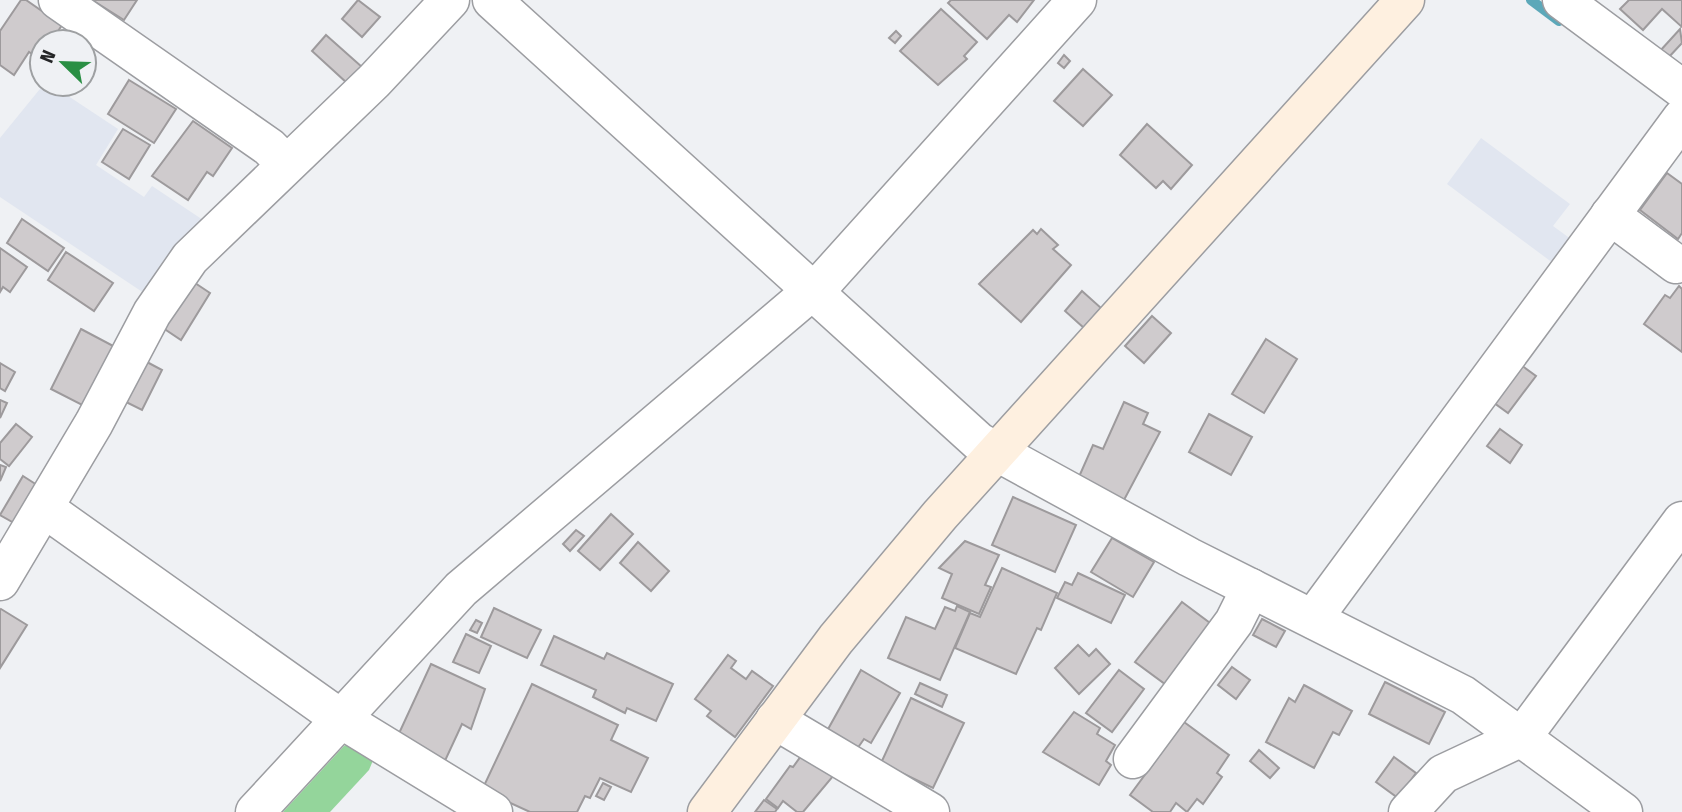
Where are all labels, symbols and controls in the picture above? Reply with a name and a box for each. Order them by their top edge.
north arrow [28,28,98,98]
text: N [35,47,61,66]

